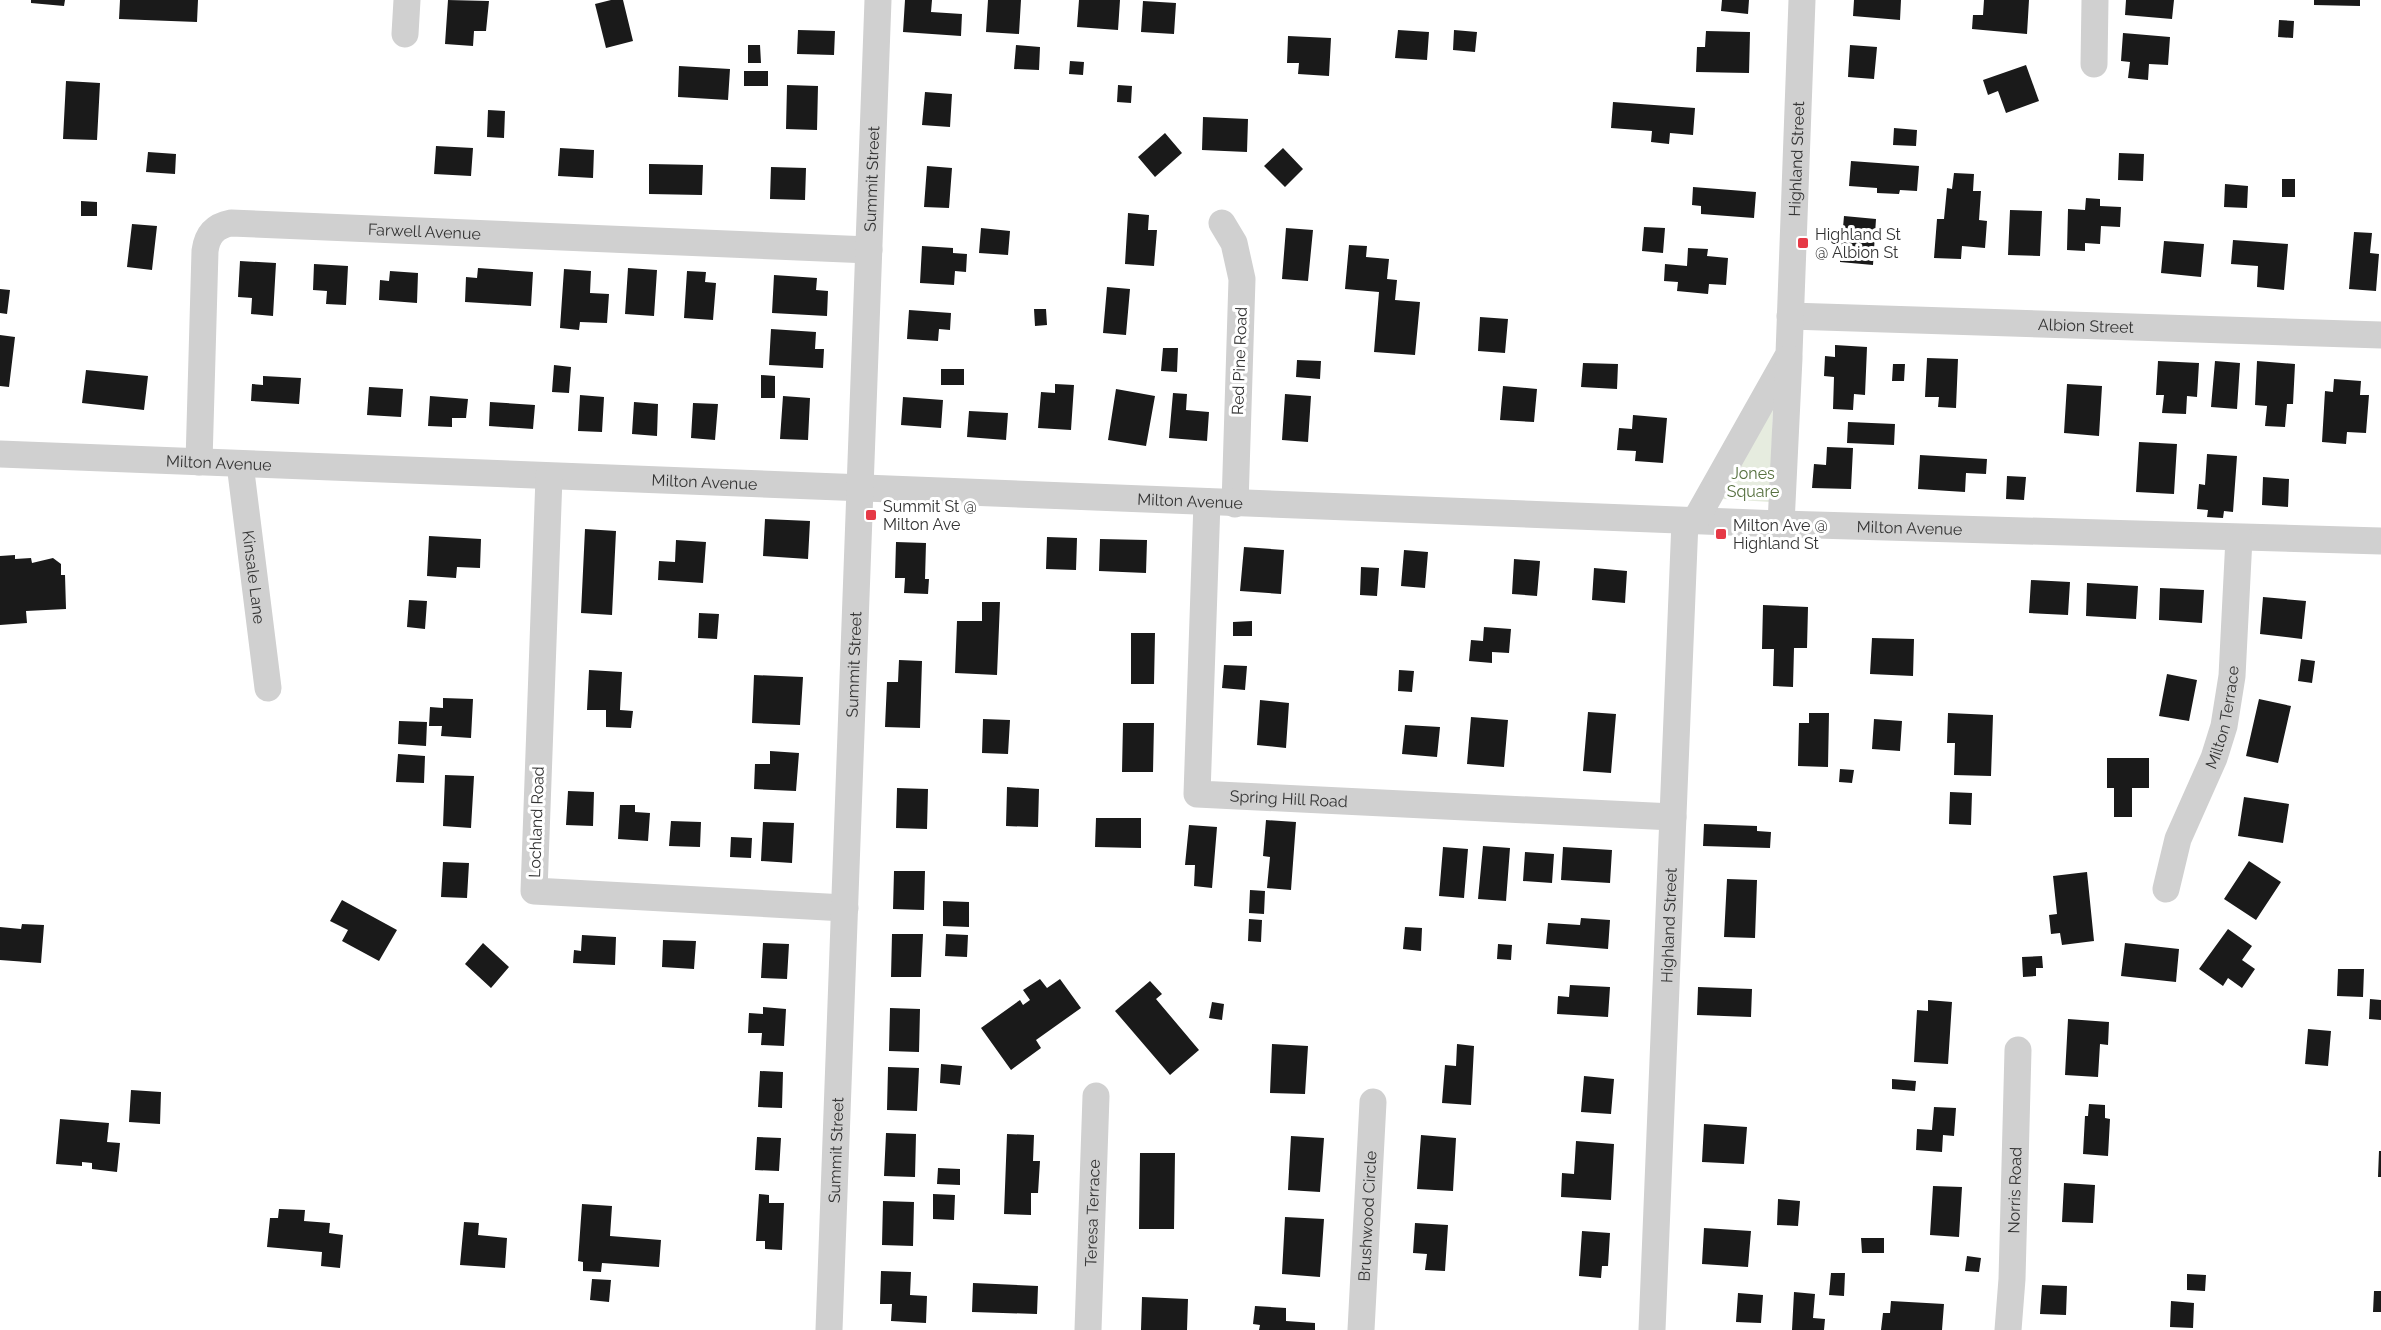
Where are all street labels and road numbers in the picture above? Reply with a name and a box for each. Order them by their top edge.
street label: Highland Street [1785,100,1808,217]
street label: Summit Street [860,125,883,232]
street label: Farwell Avenue [368,220,481,244]
street label: Red Pine Road [1228,307,1251,415]
street label: Albion Street [2038,315,2135,337]
street label: Milton Avenue [166,452,272,475]
street label: Milton Avenue [651,471,758,494]
street label: Milton Avenue [1137,490,1243,513]
street label: Milton Avenue [1856,517,1963,539]
street label: Kinsale Lane [238,529,269,625]
street label: Summit Street [843,611,865,718]
street label: Milton Terrace [2201,665,2243,772]
street label: Lochland Road [525,766,548,878]
street label: Spring Hill Road [1229,787,1348,811]
street label: Highland Street [1657,867,1681,983]
street label: Summit Street [825,1096,848,1203]
street label: Norris Road [2004,1147,2025,1234]
street label: Brushwood Circle [1355,1150,1380,1282]
street label: Teresa Terrace [1081,1159,1104,1267]

